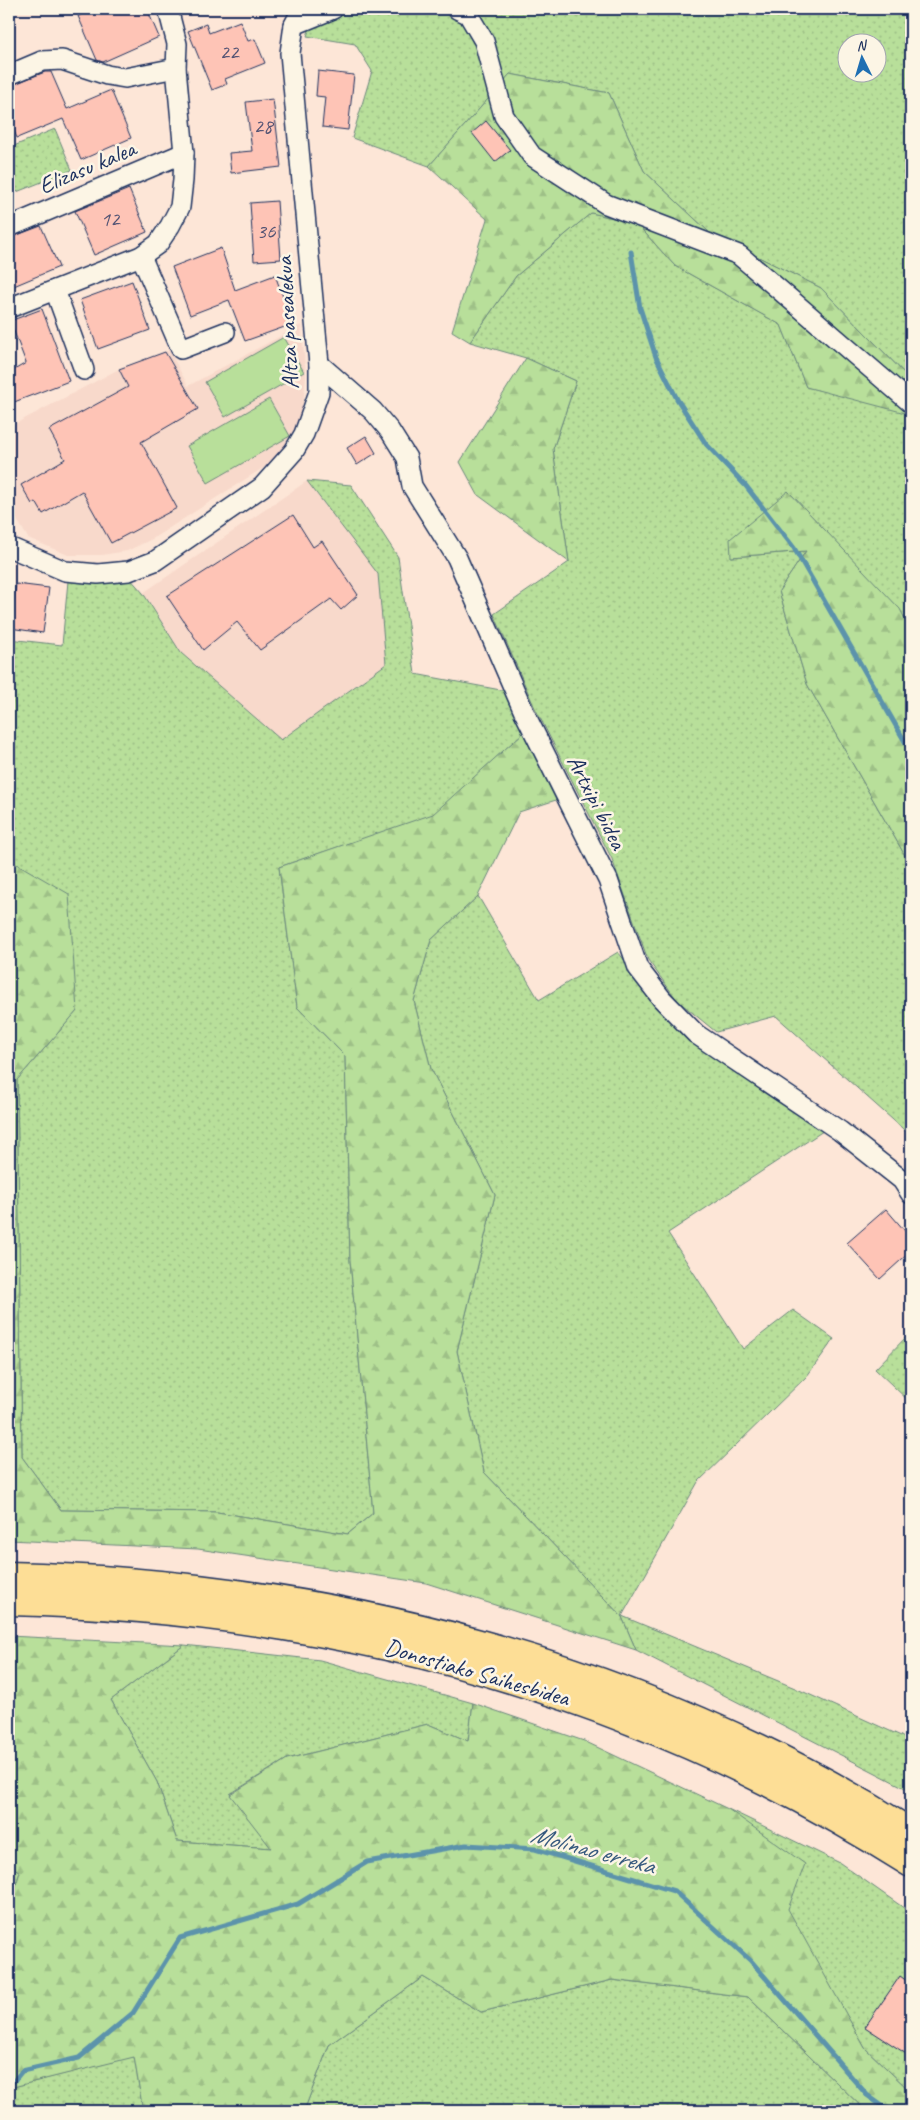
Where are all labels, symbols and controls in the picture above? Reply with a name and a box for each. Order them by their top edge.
north arrow [838,32,888,82]
text: N [856,36,868,54]
house number: 22 [220,39,240,65]
house number: 28 [254,113,275,139]
street label: Elizasu kalea [34,132,142,201]
house number: 12 [101,206,121,232]
house number: 36 [257,218,276,244]
street label: Altza pasealekua [268,254,305,390]
street label: Artxipi bidea [560,750,634,856]
street label: Donostiako Saihesbidea [381,1631,574,1713]
water label: Molinao erreka [528,1818,660,1882]

